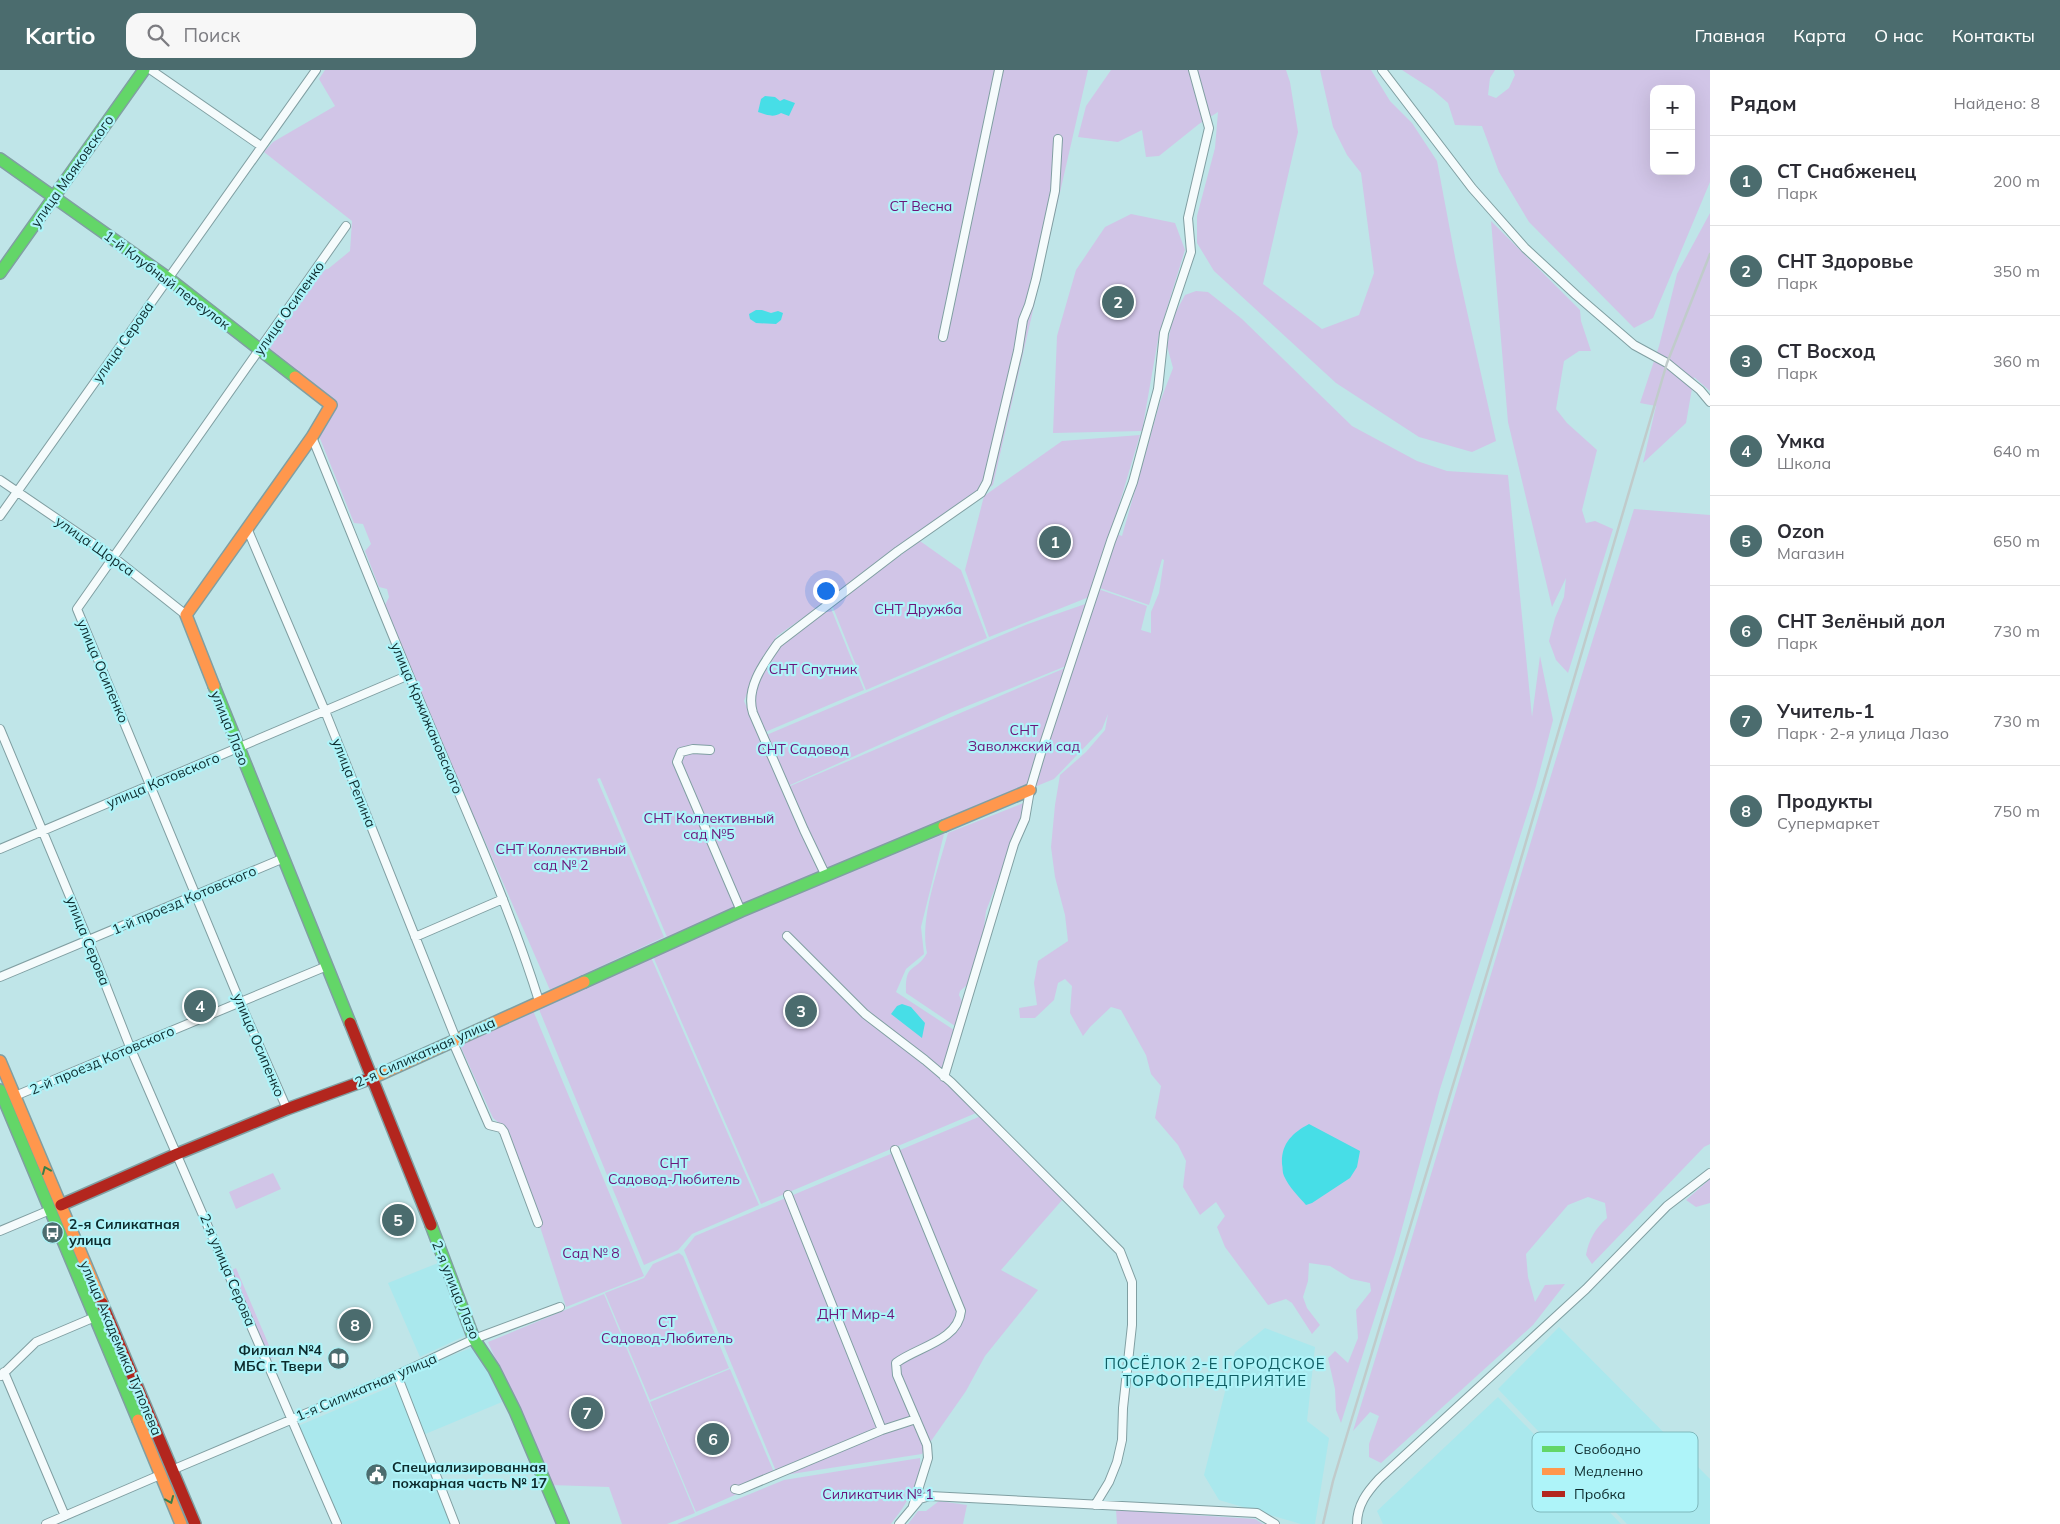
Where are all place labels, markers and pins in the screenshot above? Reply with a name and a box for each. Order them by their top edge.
pin: 2 [1102,283,1134,321]
pin: 1 [1039,523,1071,561]
pin: 4 [184,987,216,1025]
pin: 3 [785,992,817,1030]
pin: 5 [382,1201,414,1239]
place label: 2-я Силикатная улица [69,1215,180,1249]
bus stop icon: 2-я Силикатная улица [41,1220,65,1244]
pin: 8 [339,1306,371,1344]
place label: Филиал №4 МБС г. Твери [234,1341,323,1375]
library icon: Филиал №4 МБС г. Твери [326,1346,350,1370]
pin: 7 [571,1394,603,1432]
pin: 6 [697,1420,729,1458]
place label: Специализированная пожарная часть № 17 [392,1458,547,1492]
public building icon: Специализированная пожарная часть № 17 [364,1463,388,1487]

